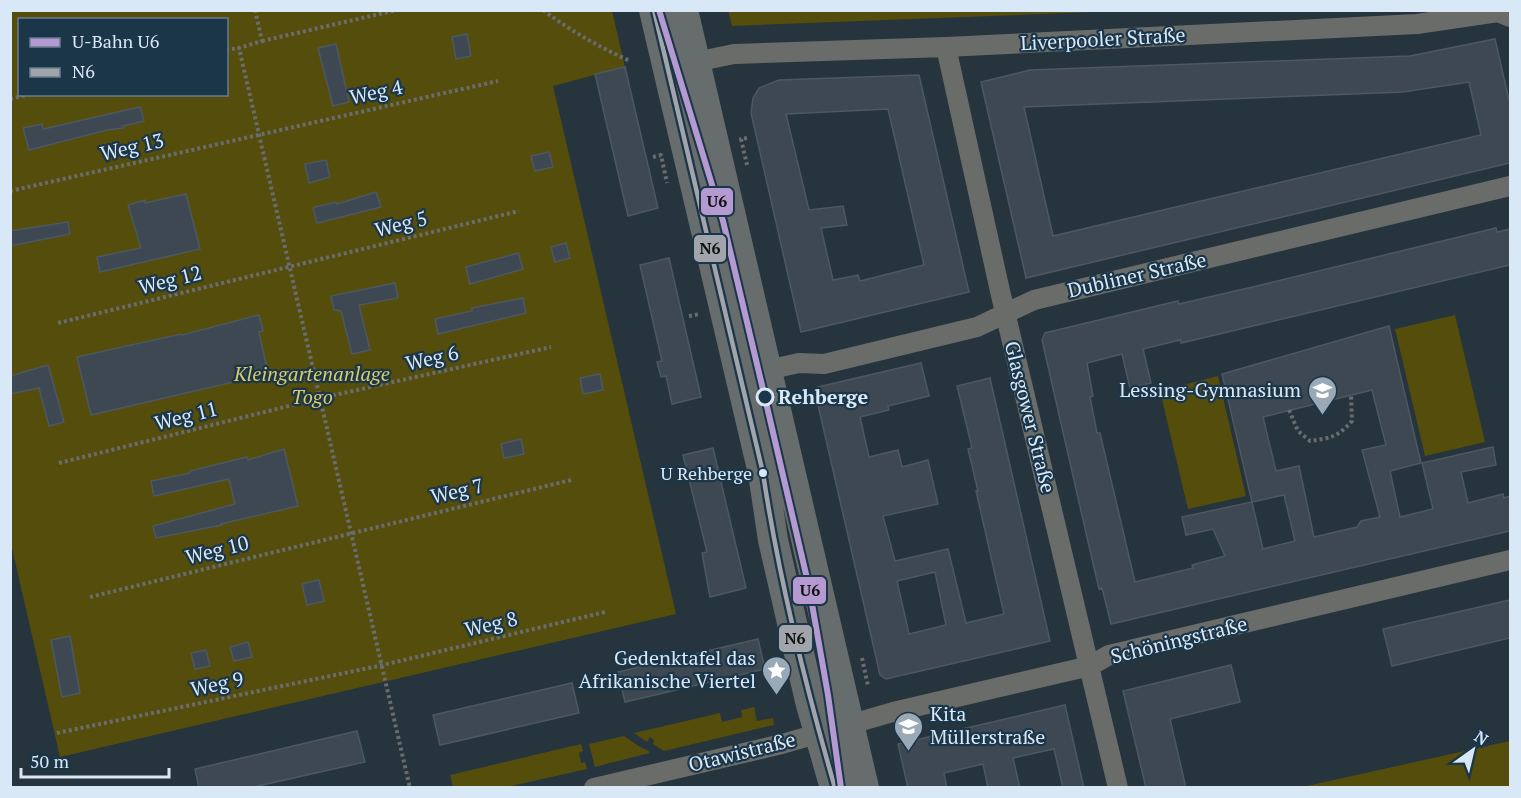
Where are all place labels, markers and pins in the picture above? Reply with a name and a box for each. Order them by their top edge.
school or university icon: Lessing-Gymnasium [1306,374,1338,416]
place label: Lessing-Gymnasium [1119,376,1301,403]
place label: Rehberge [778,383,868,410]
marker: Rehberge [756,388,774,406]
place label: U Rehberge [660,461,752,485]
marker: U Rehberge [757,467,769,479]
place label: Gedenktafel das Afrikanische Viertel [578,644,756,694]
place icon: Gedenktafel das Afrikanische Viertel [761,654,793,696]
place label: Kita Müllerstraße [930,700,1045,750]
school or university icon: Kita Müllerstraße [893,710,925,752]

